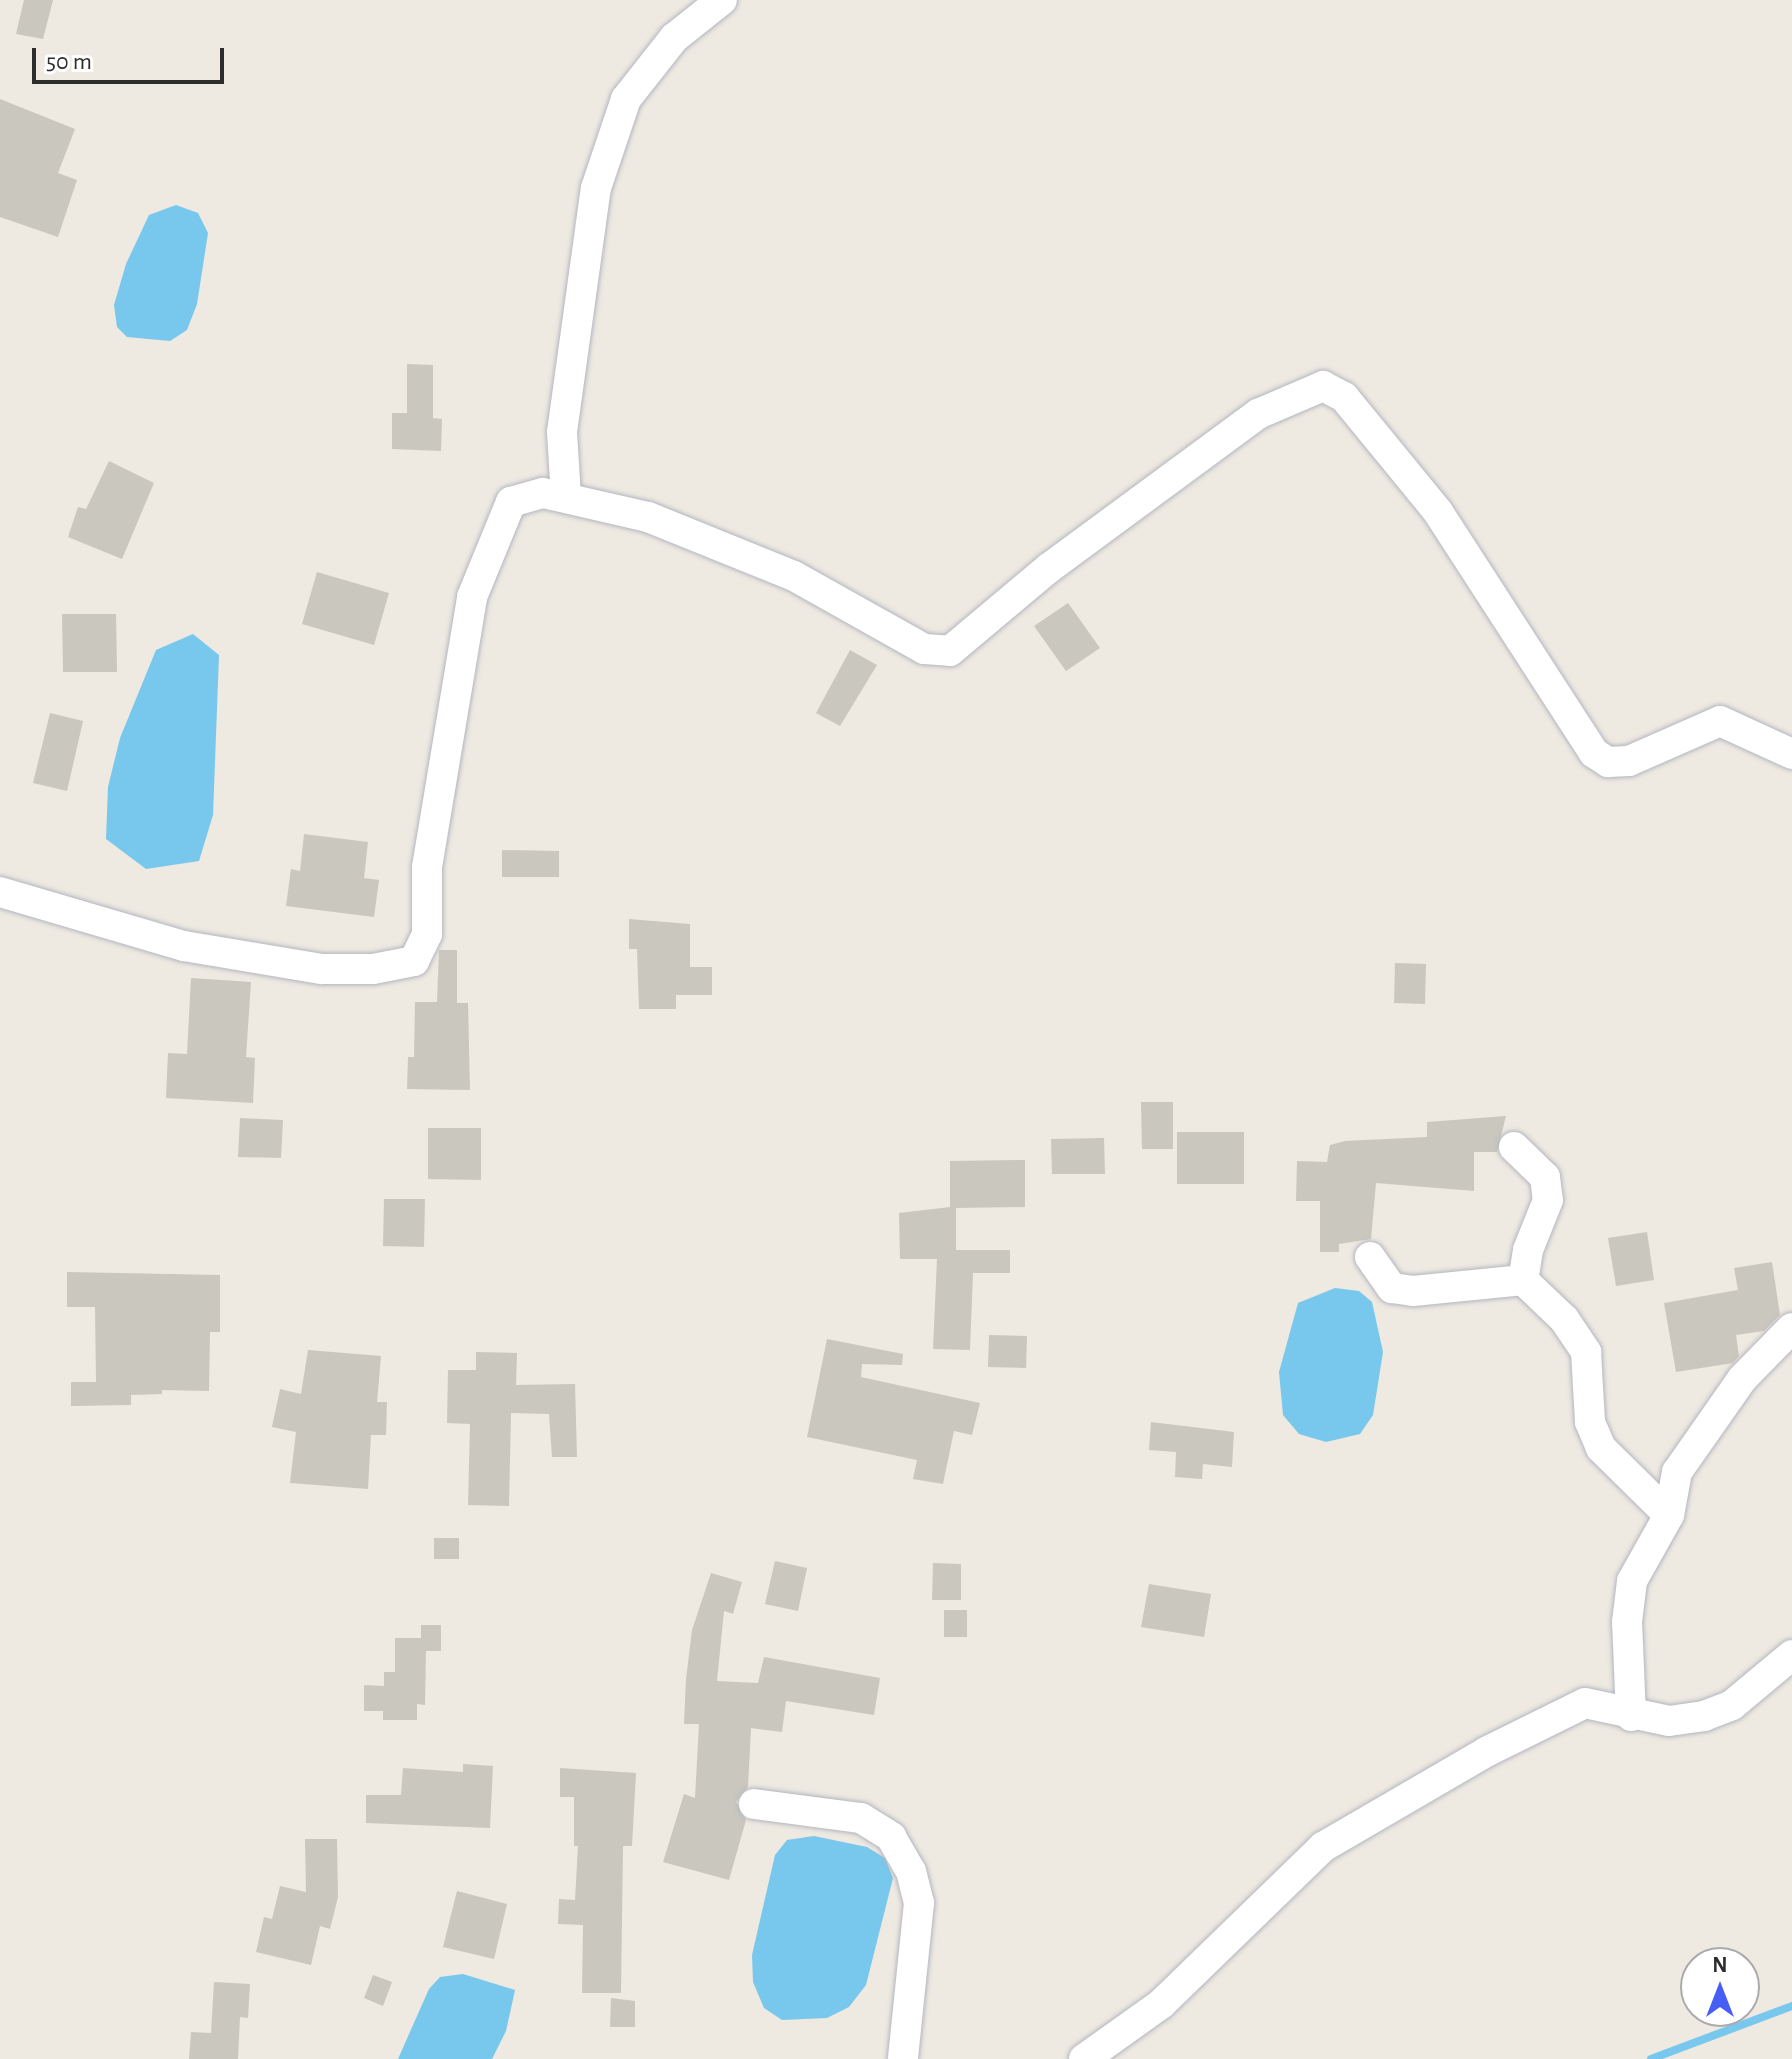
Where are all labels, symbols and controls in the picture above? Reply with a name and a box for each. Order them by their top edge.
scale bar [36,32,228,82]
text: 50 m [46,50,92,74]
north arrow [1680,1947,1760,2027]
text: N [1712,1954,1728,1976]

